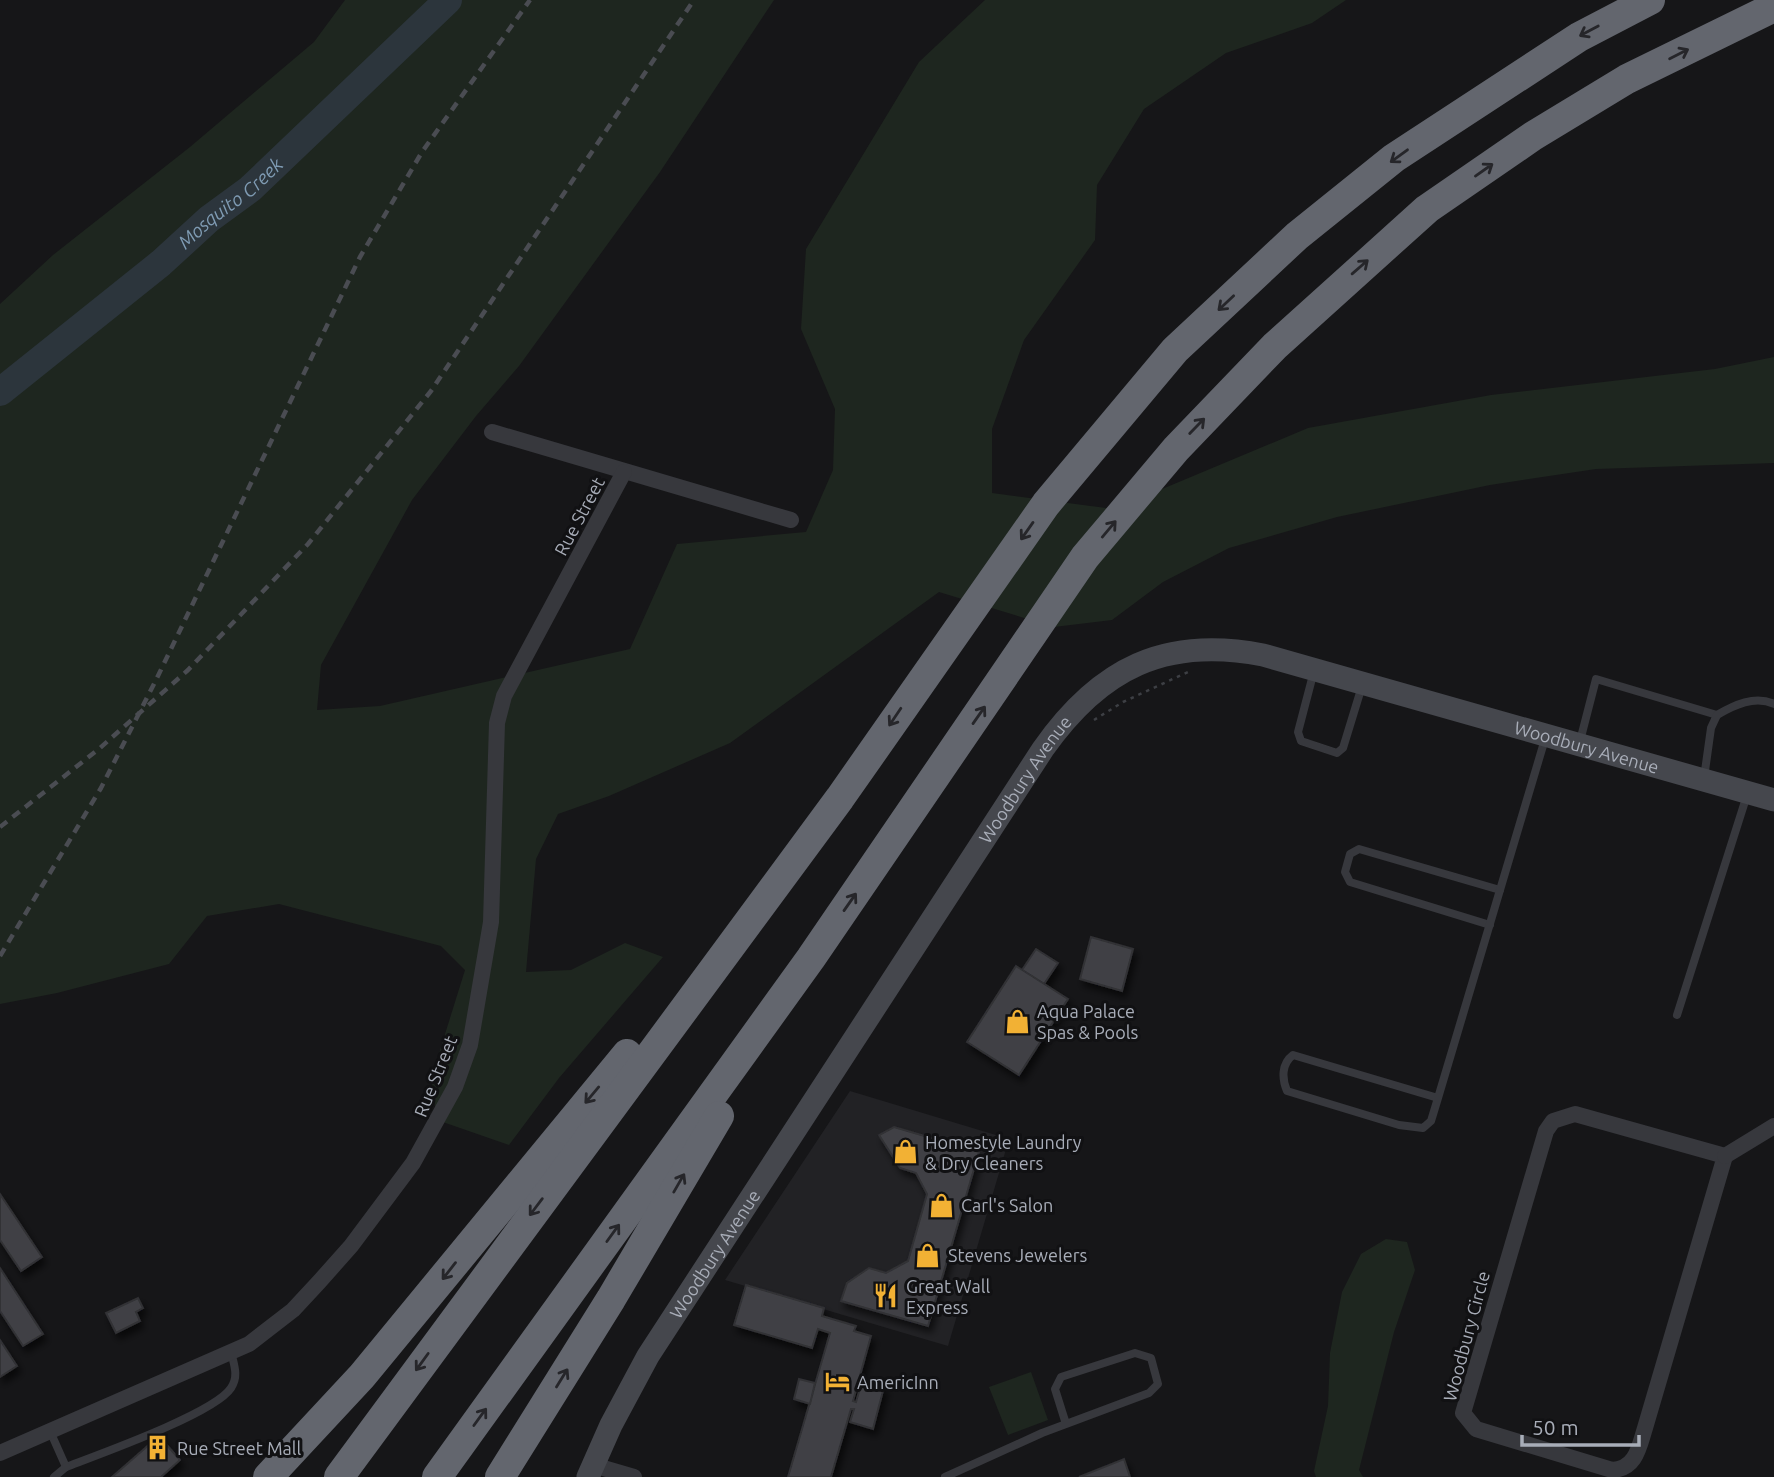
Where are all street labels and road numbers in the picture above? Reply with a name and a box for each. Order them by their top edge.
street label: Rue Street [550,473,608,559]
street label: Woodbury Avenue [975,711,1075,847]
street label: Woodbury Avenue [1512,717,1661,777]
street label: Rue Street [410,1032,460,1120]
street label: Woodbury Avenue [665,1186,764,1322]
street label: Woodbury Circle [1439,1269,1493,1403]

